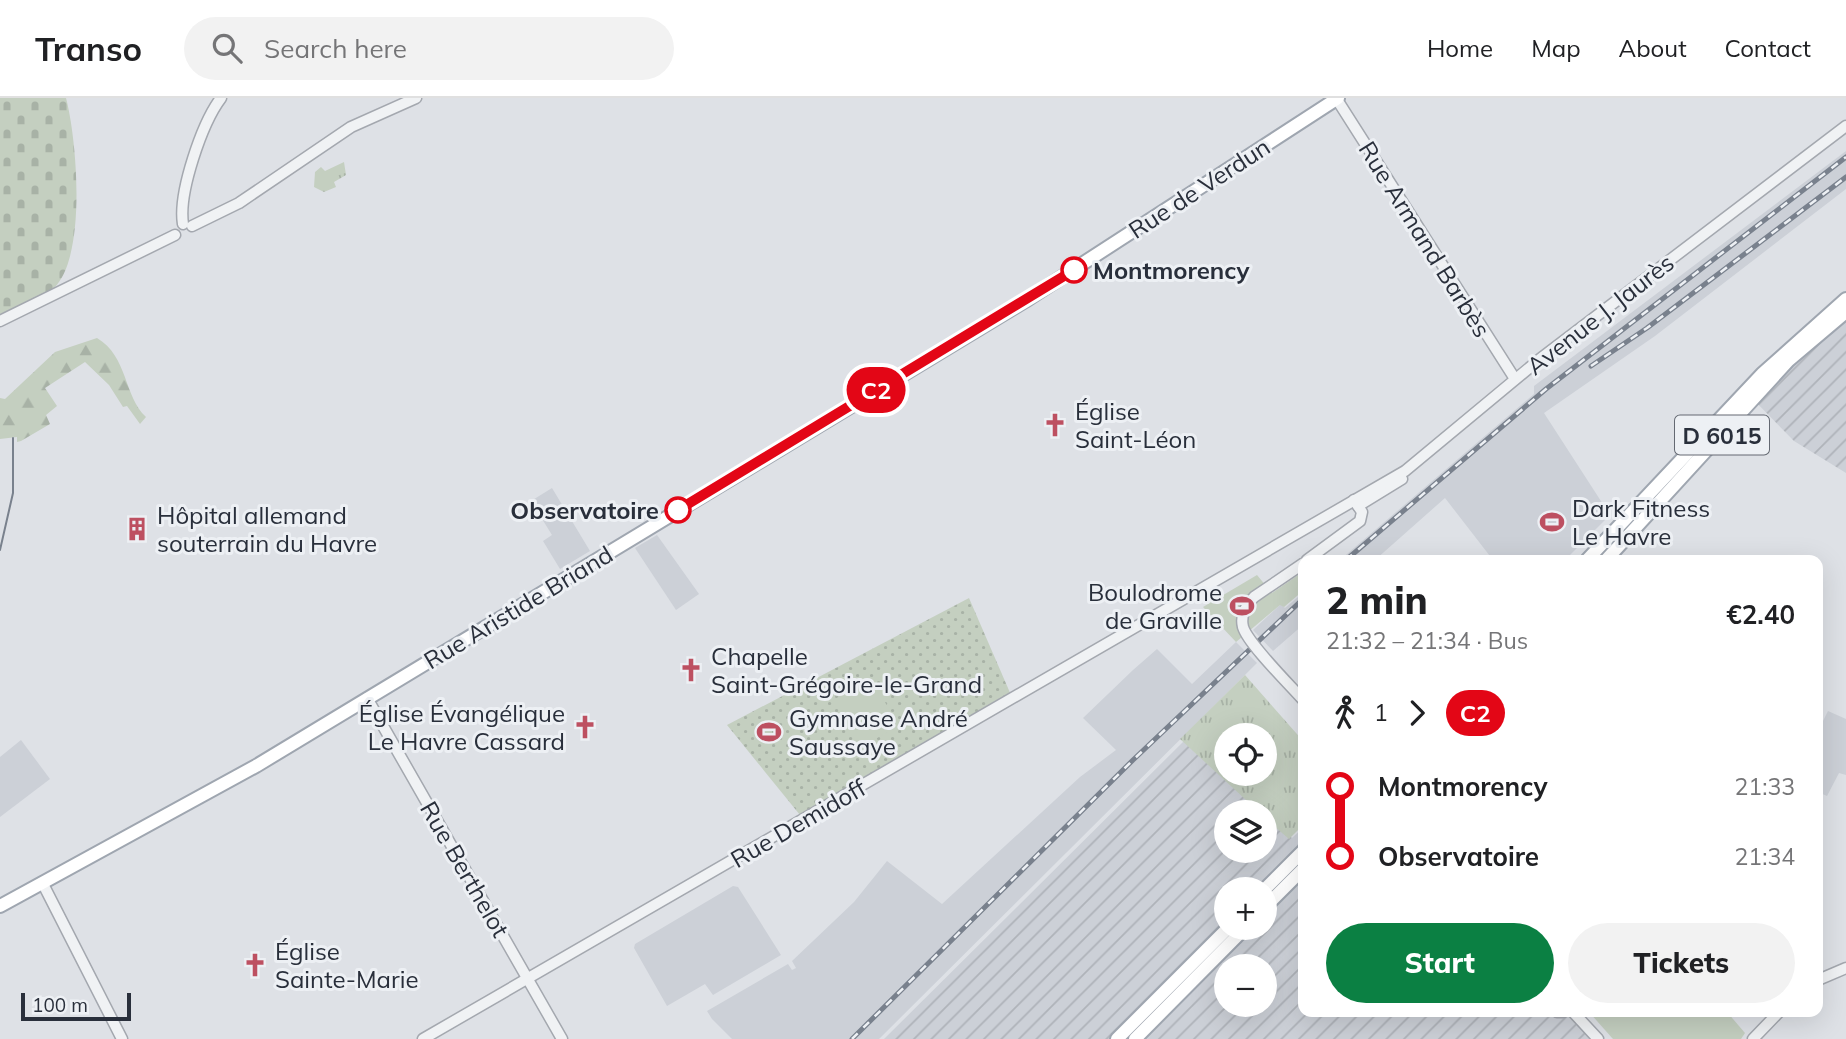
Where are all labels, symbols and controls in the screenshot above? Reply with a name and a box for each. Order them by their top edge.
search box [184,17,674,80]
text: Transo [35,28,142,69]
icon: search [208,29,246,67]
text: Search here [264,32,407,65]
text: Home [1427,33,1493,63]
text: Map [1531,33,1581,63]
text: About [1619,33,1687,63]
text: Contact [1725,33,1811,63]
street label: Rue de Verdun [1123,131,1275,245]
street label: Rue Armand Barbès [1353,136,1497,342]
street label: Avenue J. Jaurès [1520,247,1680,381]
place label: Montmorency [1093,255,1251,285]
marker: Montmorency [1061,257,1087,283]
line badge: C2 [844,367,908,413]
text: C2 [861,375,891,405]
place label: Église Saint-Léon [1075,396,1196,454]
church icon: Église Saint-Léon [1041,411,1069,439]
road number: D 6015 [1675,416,1769,454]
place label: Dark Fitness Le Havre [1572,493,1710,551]
place label: Observatoire [510,495,659,525]
marker: Observatoire [665,497,691,523]
place label: Hôpital allemand souterrain du Havre [157,500,377,558]
sports icon: Dark Fitness Le Havre [1538,508,1566,536]
building icon: Hôpital allemand souterrain du Havre [123,515,151,543]
street label: Rue Aristide Briand [418,539,618,675]
text: 2 min [1326,576,1428,624]
place label: Boulodrome de Graville [1088,577,1222,635]
sports icon: Boulodrome de Graville [1228,592,1256,620]
text: €2.40 [1726,598,1795,631]
text: 21:32 – 21:34 · Bus [1326,626,1528,655]
place label: Chapelle Saint-Grégoire-le-Grand [711,641,982,699]
church icon: Chapelle Saint-Grégoire-le-Grand [677,656,705,684]
icon: walk [1326,694,1364,732]
icon: forward [1398,694,1436,732]
place label: Église Évangélique Le Havre Cassard [359,698,565,756]
text: 1 [1374,698,1388,727]
text: C2 [1460,698,1491,728]
place label: Gymnase André Saussaye [789,703,968,761]
church icon: Église Évangélique Le Havre Cassard [571,713,599,741]
sports icon: Gymnase André Saussaye [755,718,783,746]
map controls [1214,723,1277,1017]
button: locate [1214,723,1277,786]
text: Montmorency [1378,770,1548,803]
street label: Rue Demidoff [725,772,872,874]
text: 21:33 [1735,772,1795,801]
street label: Rue Berthelot [414,796,516,942]
button: layers [1214,800,1277,863]
text: Observatoire [1378,840,1539,873]
text: 21:34 [1735,842,1795,871]
button: + [1214,877,1277,940]
button: Start [1326,923,1554,1003]
button: Tickets [1568,923,1795,1003]
place label: Église Sainte-Marie [275,936,418,994]
church icon: Église Sainte-Marie [241,951,269,979]
button: − [1214,954,1277,1017]
scale bar [21,990,131,1022]
text: 100 m [32,993,88,1017]

